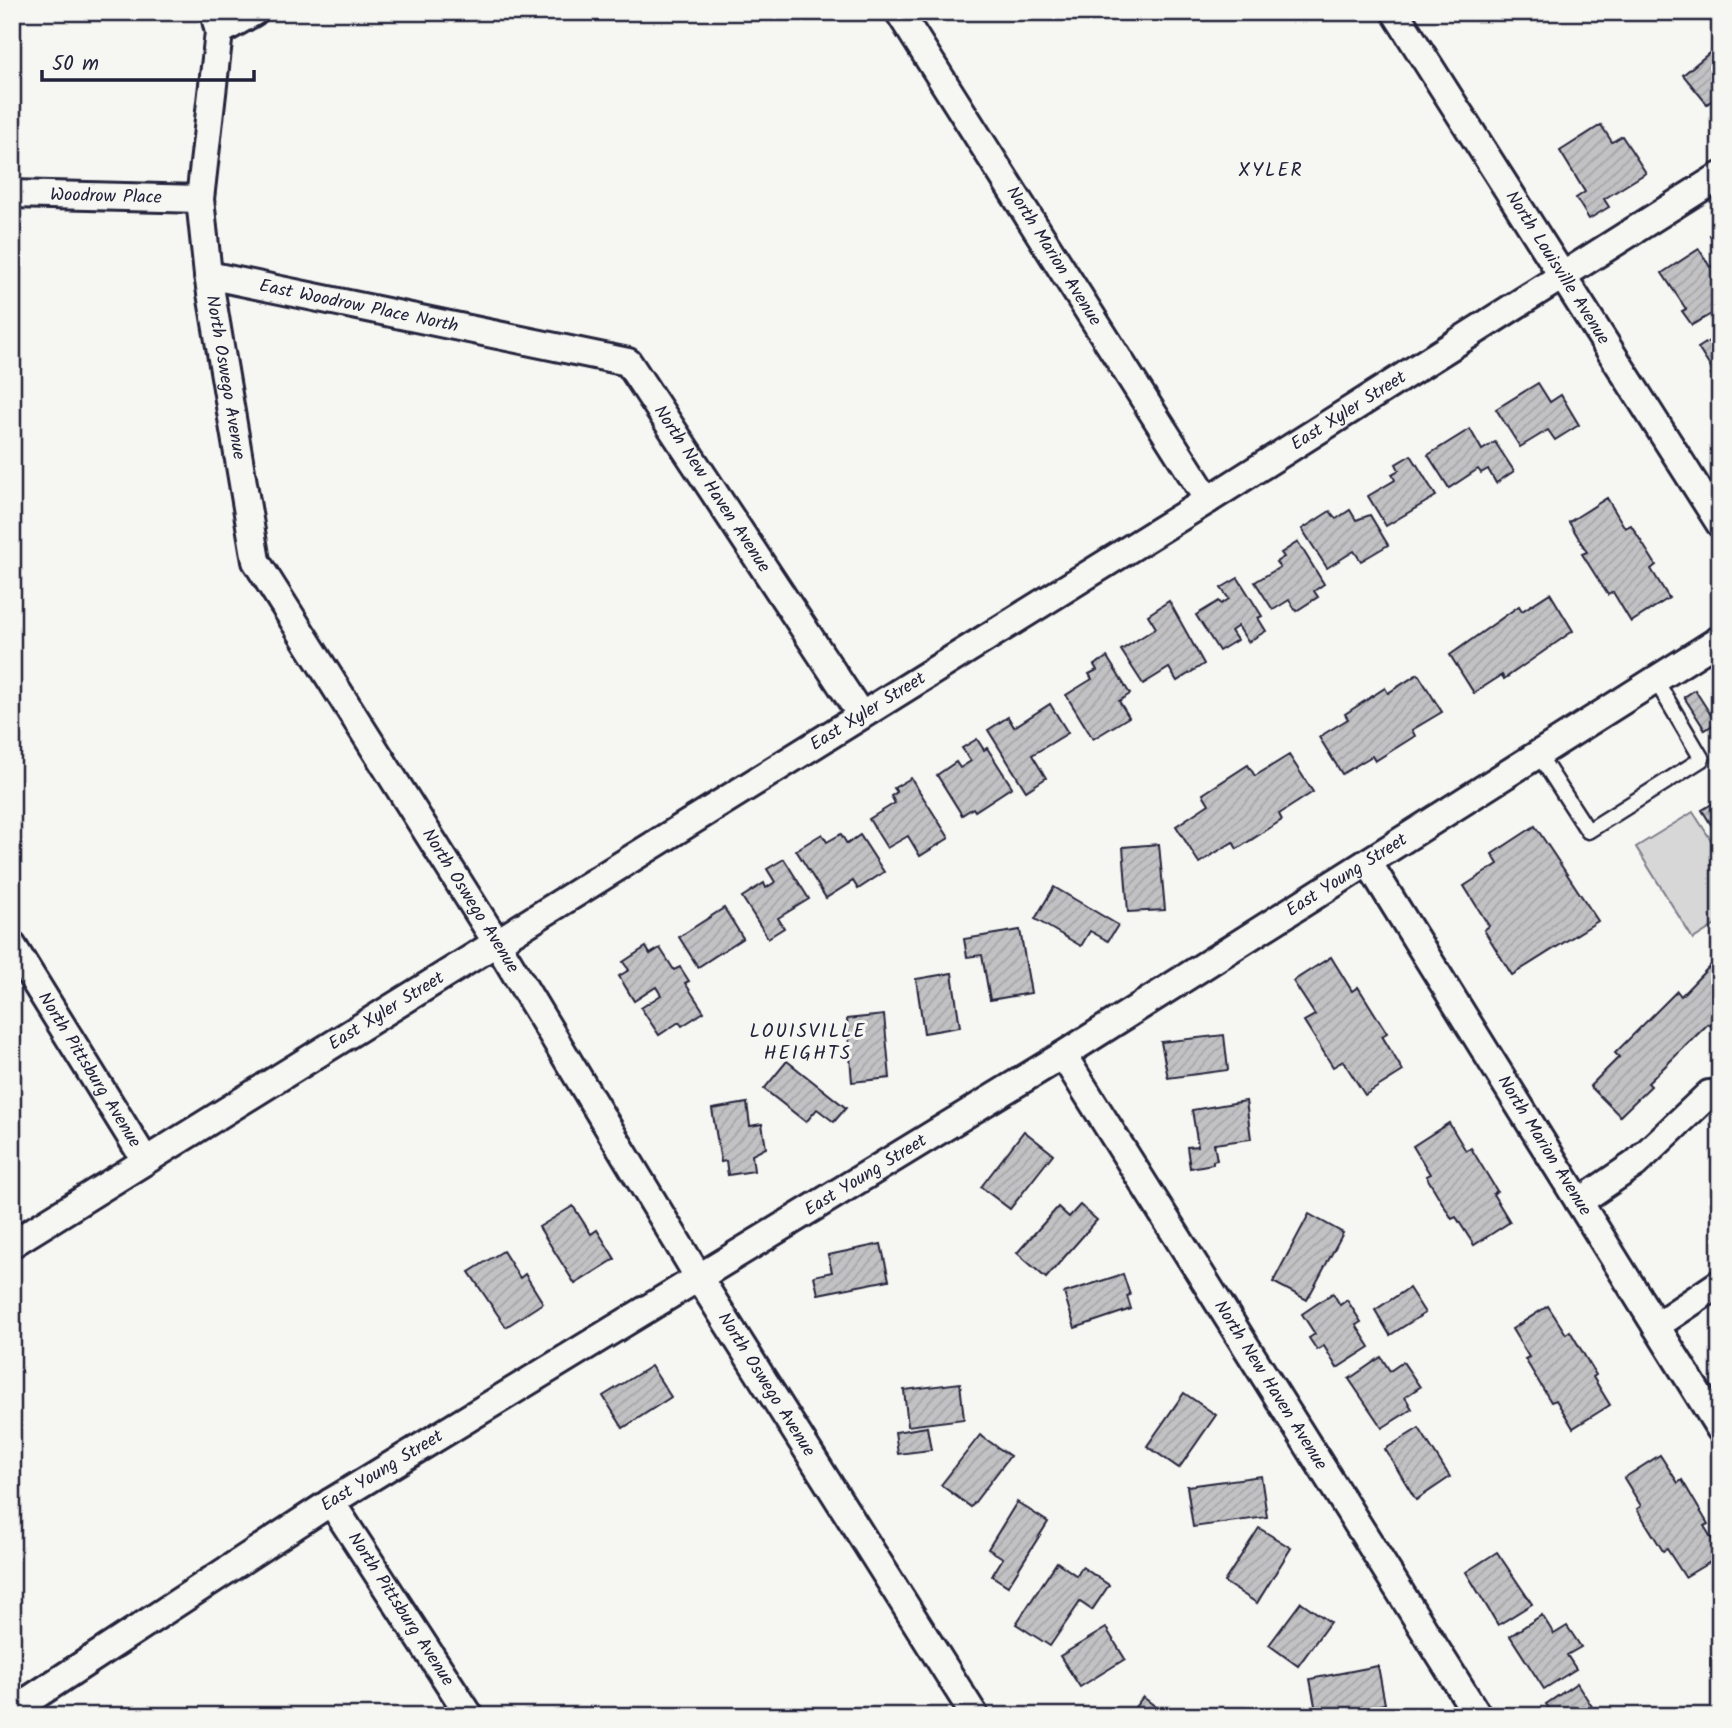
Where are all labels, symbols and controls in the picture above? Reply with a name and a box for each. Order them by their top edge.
scale bar [42,38,254,82]
text: 50 m [52,48,99,81]
district label: XYLER [1238,156,1304,186]
street label: North Marion Avenue [998,180,1109,332]
street label: Woodrow Place [50,181,162,212]
street label: North Louisville Avenue [1497,185,1617,351]
street label: East Woodrow Place North [257,271,461,341]
street label: North Oswego Avenue [197,293,253,462]
street label: East Xyler Street [1285,363,1413,459]
street label: North New Haven Avenue [646,399,778,579]
street label: East Xyler Street [804,664,932,759]
street label: North Oswego Avenue [414,823,527,979]
street label: East Young Street [1280,825,1414,925]
street label: East Xyler Street [323,963,451,1058]
street label: North Pittsburg Avenue [30,986,149,1154]
district label: LOUISVILLE HEIGHTS [749,1017,867,1069]
street label: North Marion Avenue [1489,1070,1599,1222]
street label: East Young Street [799,1126,934,1224]
street label: North New Haven Avenue [1206,1295,1335,1476]
street label: North Oswego Avenue [710,1307,823,1463]
street label: East Young Street [315,1422,450,1520]
street label: North Pittsburg Avenue [340,1526,462,1692]

